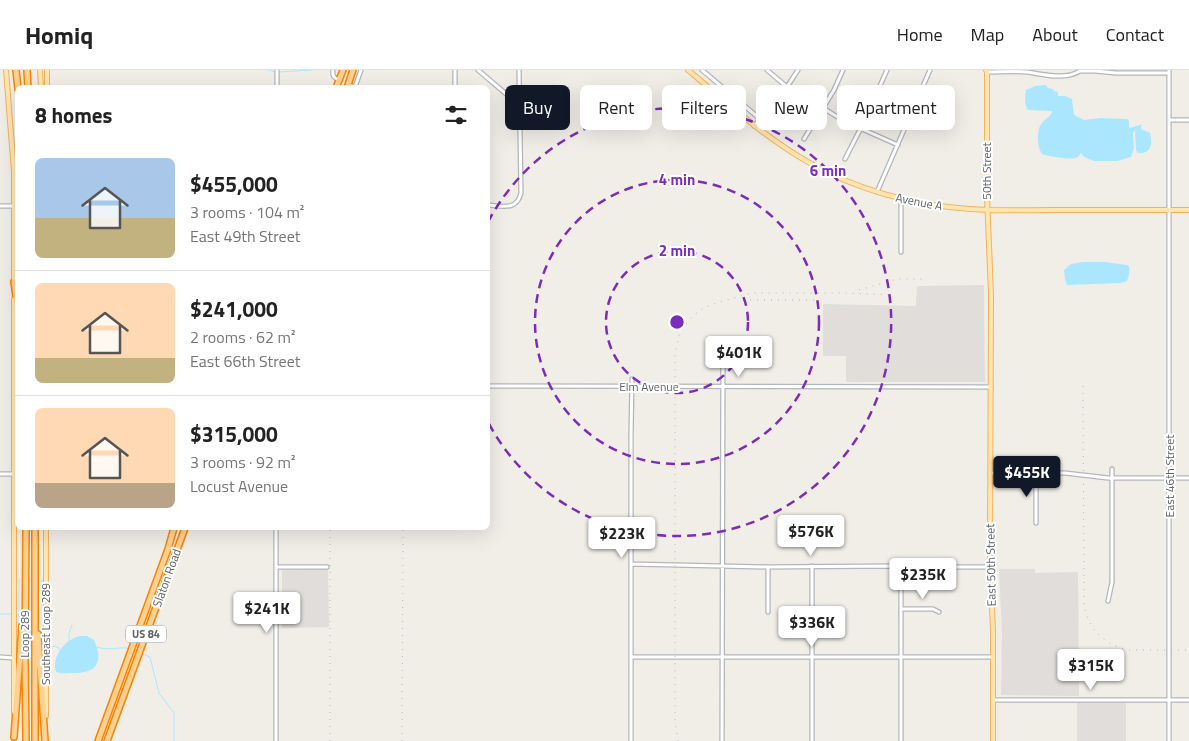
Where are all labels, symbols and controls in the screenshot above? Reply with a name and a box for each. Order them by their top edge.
text: Homiq [25,17,93,53]
text: Home [897,21,943,48]
text: Map [971,21,1004,48]
text: About [1032,21,1078,48]
text: Contact [1106,21,1164,48]
chip: Buy [505,85,570,130]
chip: Rent [580,85,652,130]
chip: Filters [662,85,746,130]
chip: New [756,85,827,130]
chip: Apartment [837,85,955,130]
text: 8 homes [35,99,112,131]
icon: filters [442,101,470,129]
street label: 50th Street [977,141,996,200]
text: 6 min [810,159,846,182]
text: $455,000 [190,168,278,200]
text: 4 min [659,168,695,191]
icon: home [75,178,135,238]
street label: Avenue A [894,188,944,215]
text: 3 rooms · 104 m² [190,200,304,224]
text: East 49th Street [190,224,300,248]
text: 2 min [659,239,695,262]
text: $241,000 [190,293,278,325]
icon: home [75,303,135,363]
centre of rings [668,313,686,331]
text: 2 rooms · 62 m² [190,325,295,349]
pin: $401K [704,336,774,378]
text: $401K [716,340,762,364]
text: East 66th Street [190,349,300,373]
street label: Elm Avenue [619,377,679,396]
text: $315,000 [190,418,278,450]
icon: home [75,428,135,488]
street label: East 46th Street [1160,434,1179,517]
text: 3 rooms · 92 m² [190,450,295,474]
pin: $455K [992,456,1062,498]
text: $455K [1004,460,1050,484]
text: Locust Avenue [190,474,288,498]
pin: $576K [776,514,846,557]
pin: $223K [587,516,657,559]
text: $576K [788,519,834,543]
text: $223K [599,521,645,545]
street label: East 50th Street [980,523,1001,607]
street label: Slaton Road [147,546,186,610]
pin: $235K [888,558,958,600]
text: $235K [900,562,946,586]
street label: Southeast Loop 289 [36,583,55,685]
pin: $241K [232,592,302,634]
text: $241K [244,596,290,620]
pin: $336K [777,606,847,648]
street label: Loop 289 [15,610,34,658]
text: $336K [789,610,835,634]
road number: US 84 [126,626,166,642]
pin: $315K [1056,648,1126,691]
text: $315K [1068,653,1114,677]

